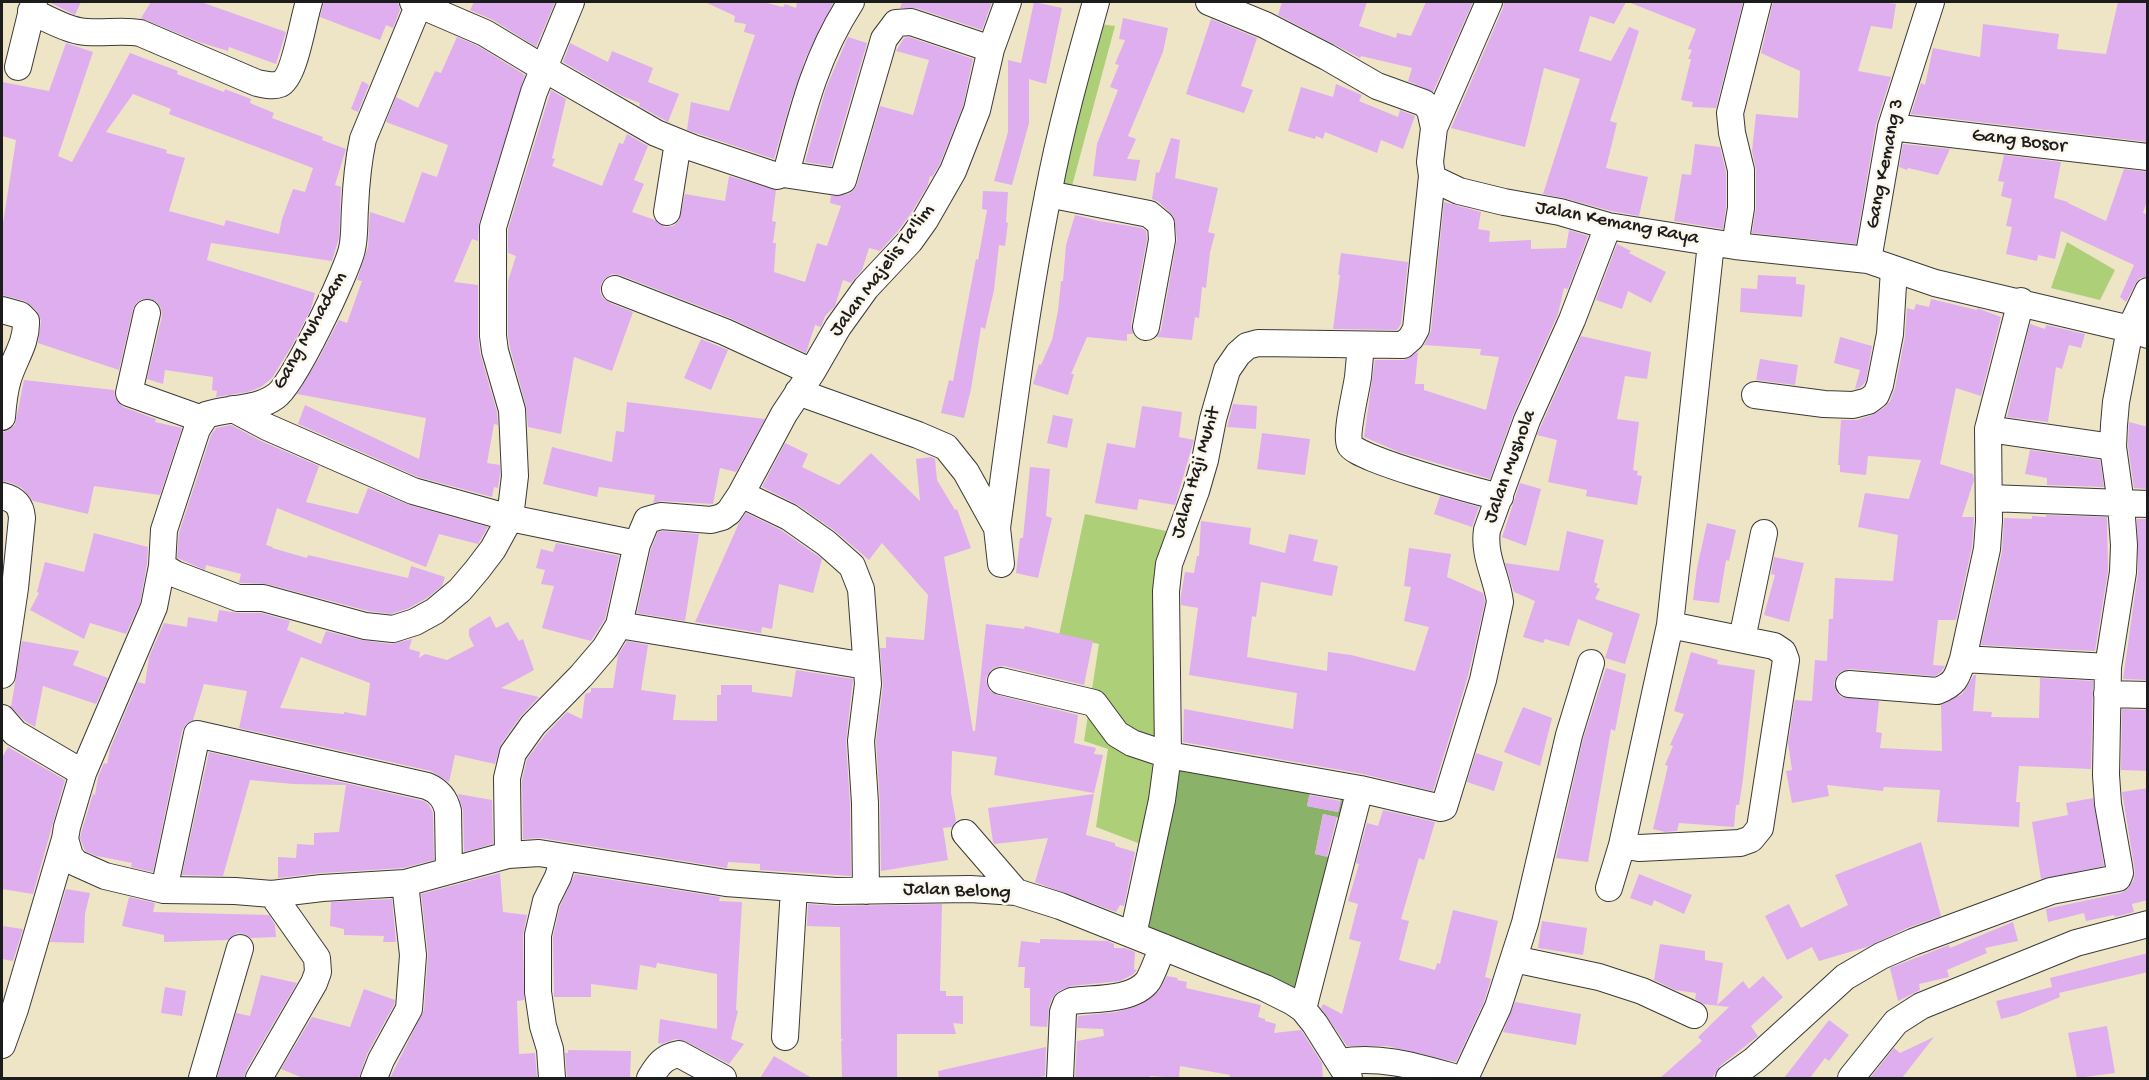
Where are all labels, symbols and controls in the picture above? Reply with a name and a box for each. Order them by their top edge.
street label: Gang Kemang 3 [1862,97,1910,231]
street label: Gang Bosor [1971,124,2067,160]
street label: Jalan Kemang Raya [1533,196,1701,252]
street label: Jalan Majelis Ta'lim [825,200,941,342]
street label: Gang Muhadam [269,268,353,394]
street label: Jalan Haji Muhit [1167,405,1227,541]
street label: Jalan Mushola [1479,407,1543,527]
street label: Jalan Belong [903,878,1011,906]

